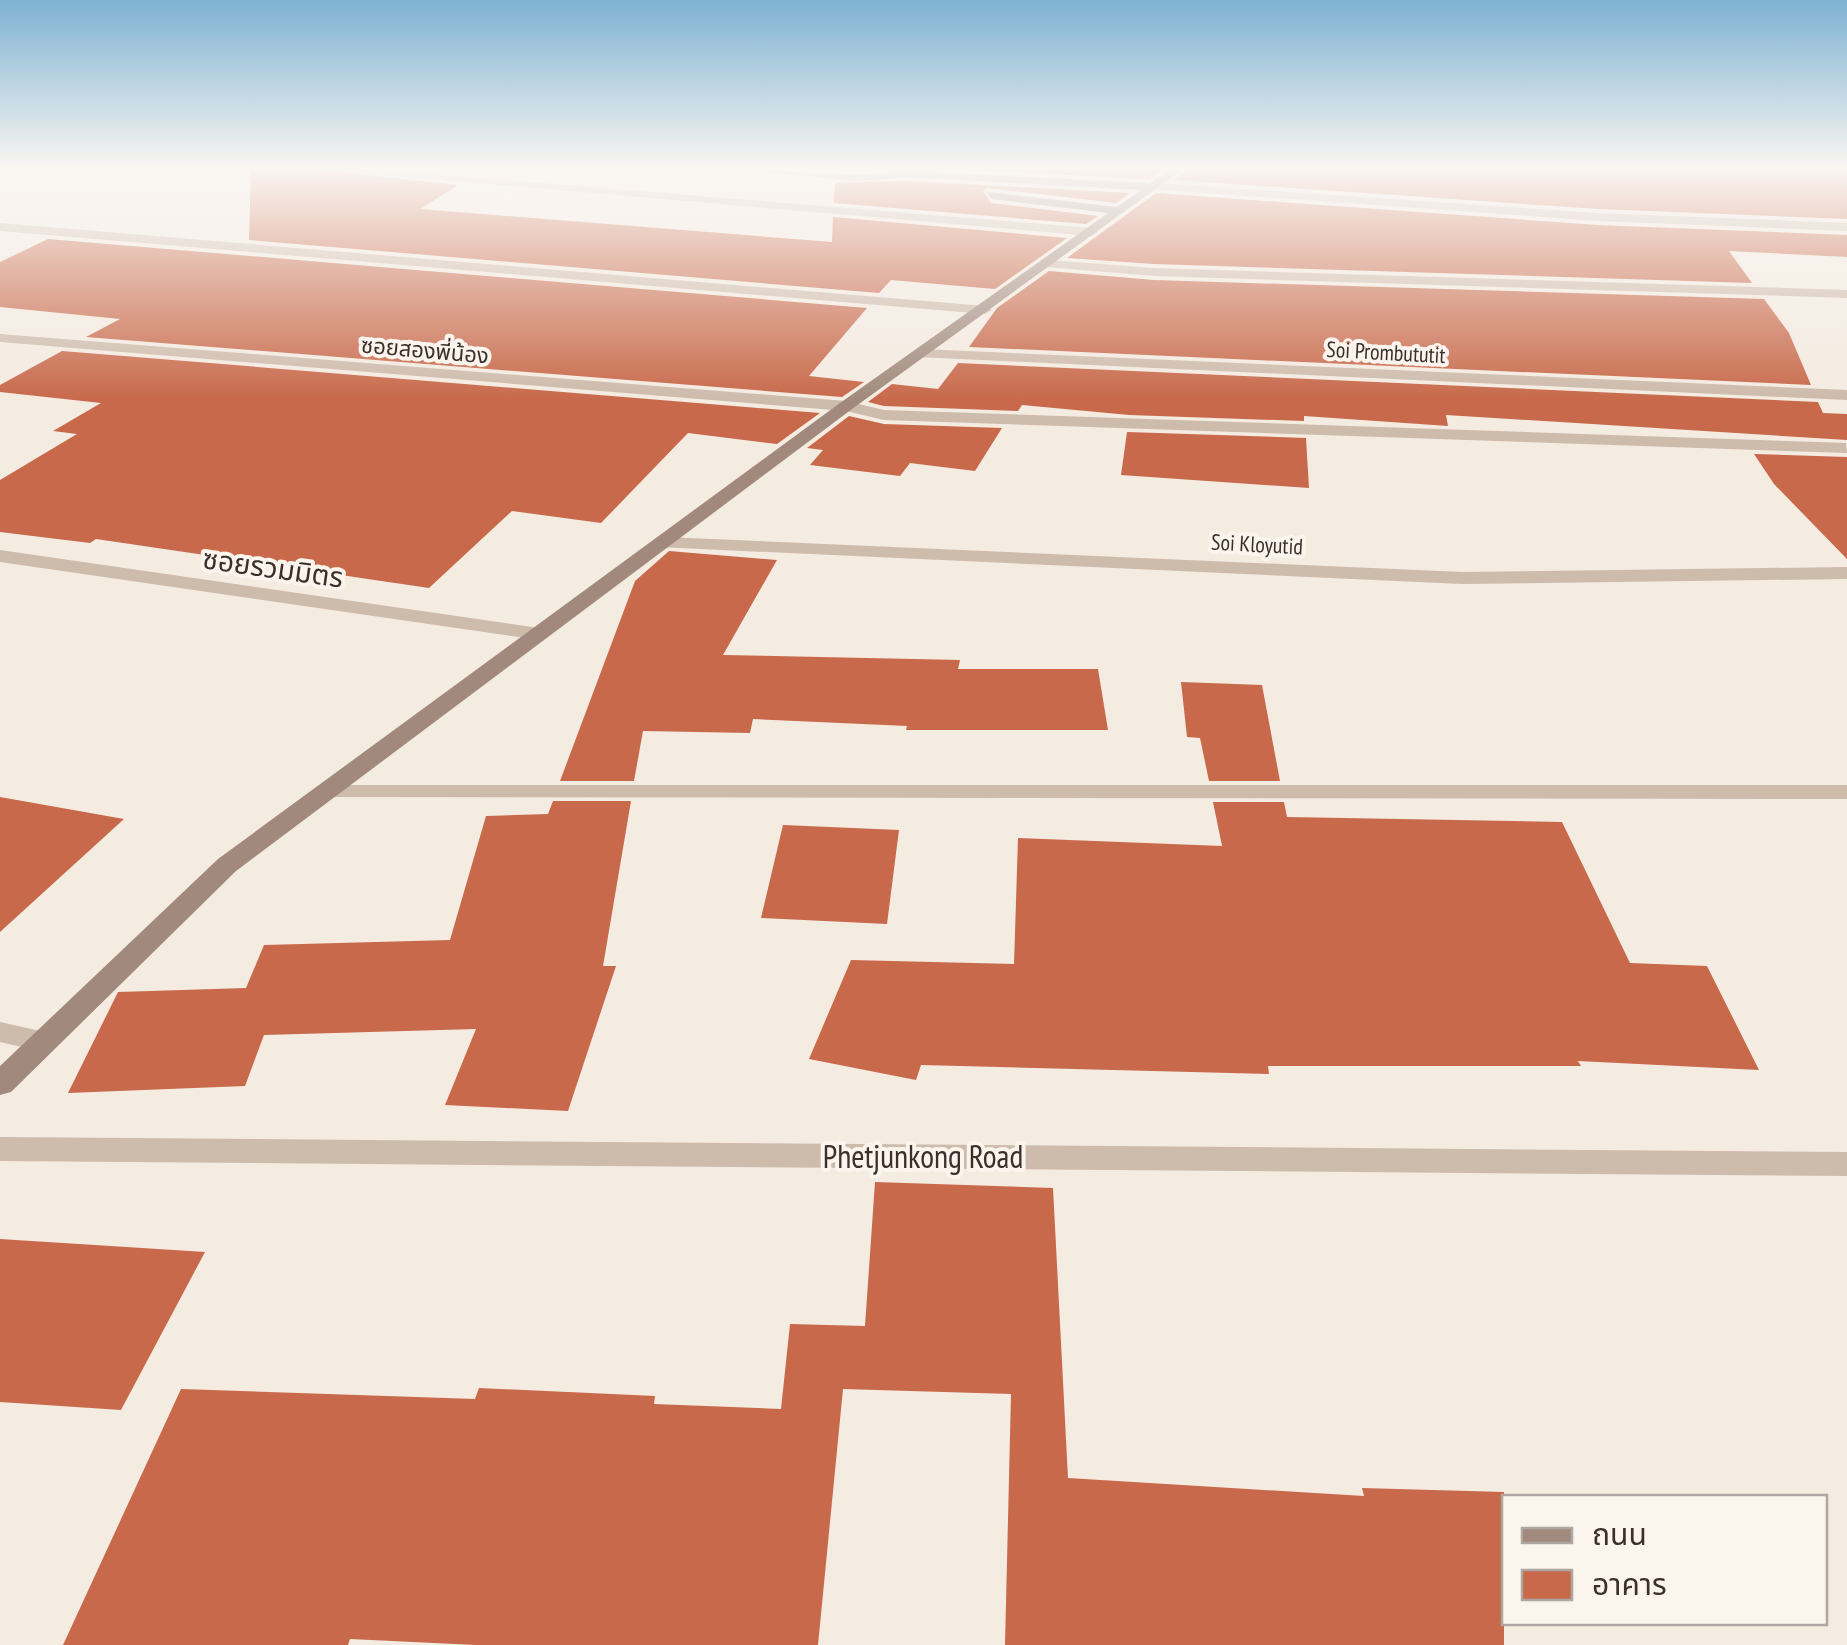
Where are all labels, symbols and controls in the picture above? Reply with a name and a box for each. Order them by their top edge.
street label: ซอยสองพี่น้อง [360,329,490,370]
street label: Soi Prombututit [1326,335,1446,369]
street label: Soi Kloyutid [1210,528,1304,560]
street label: ซอยรวมมิตร [200,539,346,596]
street label: Phetjunkong Road [823,1135,1023,1177]
legend [1502,1495,1827,1625]
text: ถนน [1592,1514,1647,1553]
text: อาคาร [1592,1564,1667,1603]

